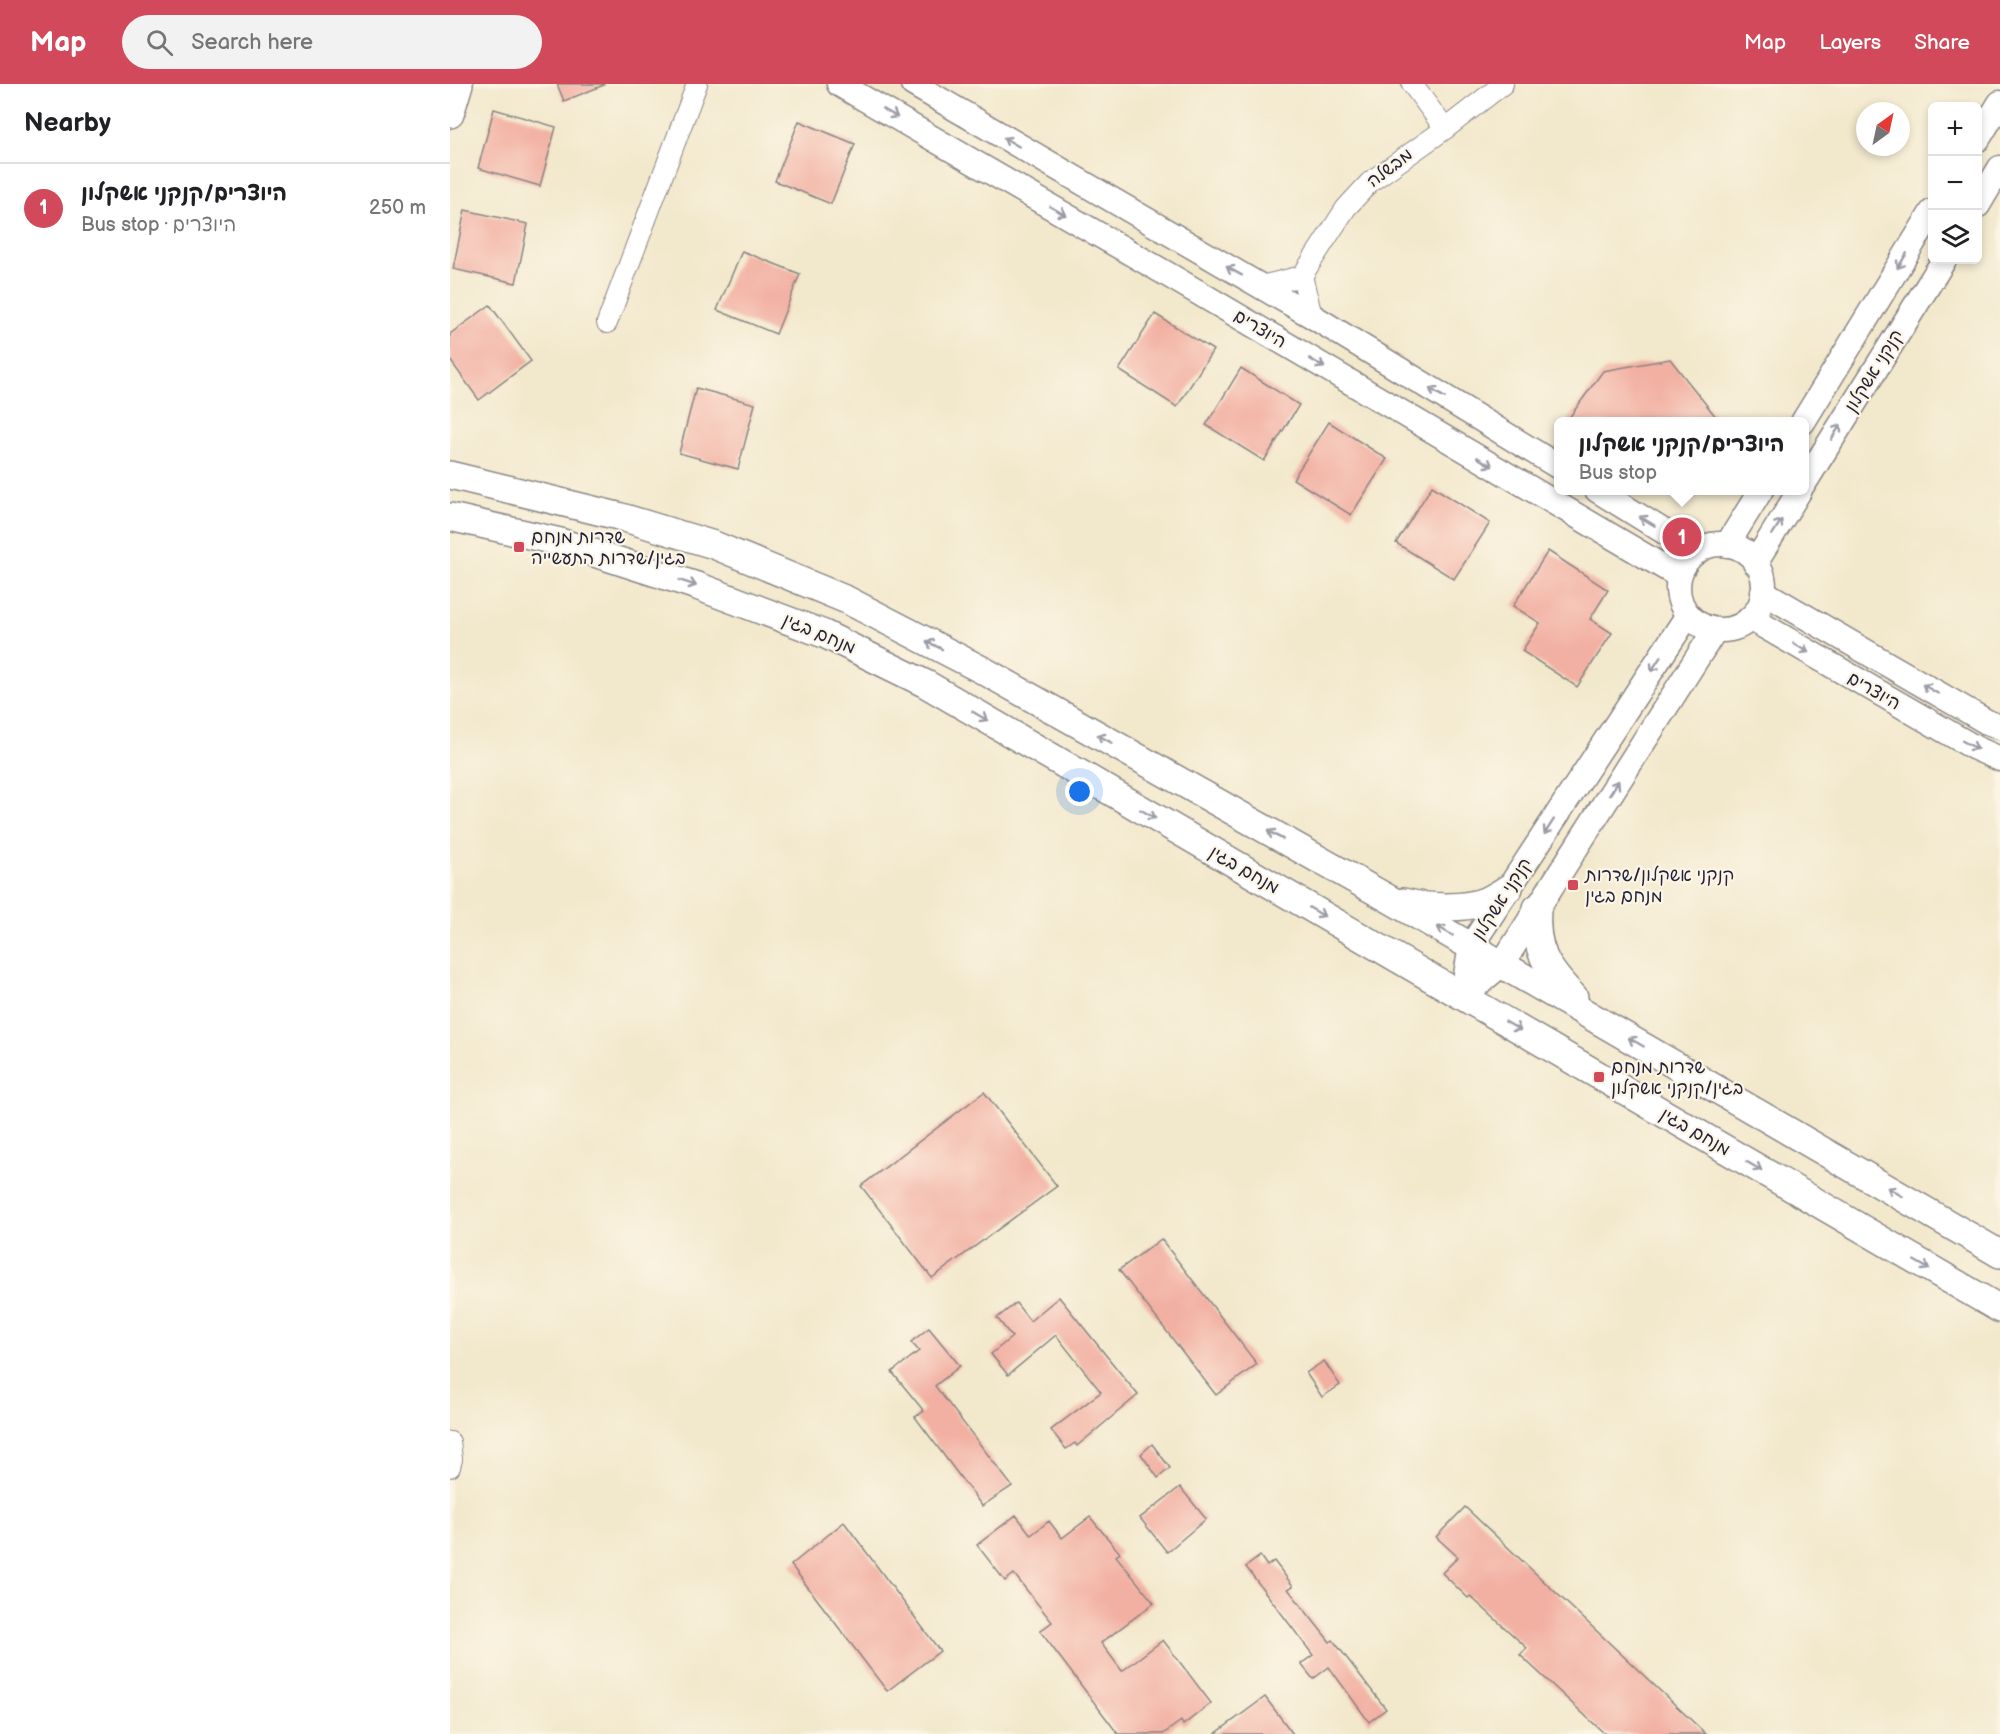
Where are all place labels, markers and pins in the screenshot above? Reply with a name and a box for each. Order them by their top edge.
pin: 1 [1662,514,1702,560]
place label: שדרות מנחם בגין/שדרות התעשייה [531,527,686,569]
marker: שדרות מנחם בגין/שדרות התעשייה [512,540,526,554]
place label: קנקני אשקלון/שדרות מנחם בגין [1584,865,1734,907]
marker: קנקני אשקלון/שדרות מנחם בגין [1566,878,1580,892]
place label: שדרות מנחם בגין/קנקני אשקלון [1611,1057,1743,1099]
marker: שדרות מנחם בגין/קנקני אשקלון [1592,1070,1606,1084]

